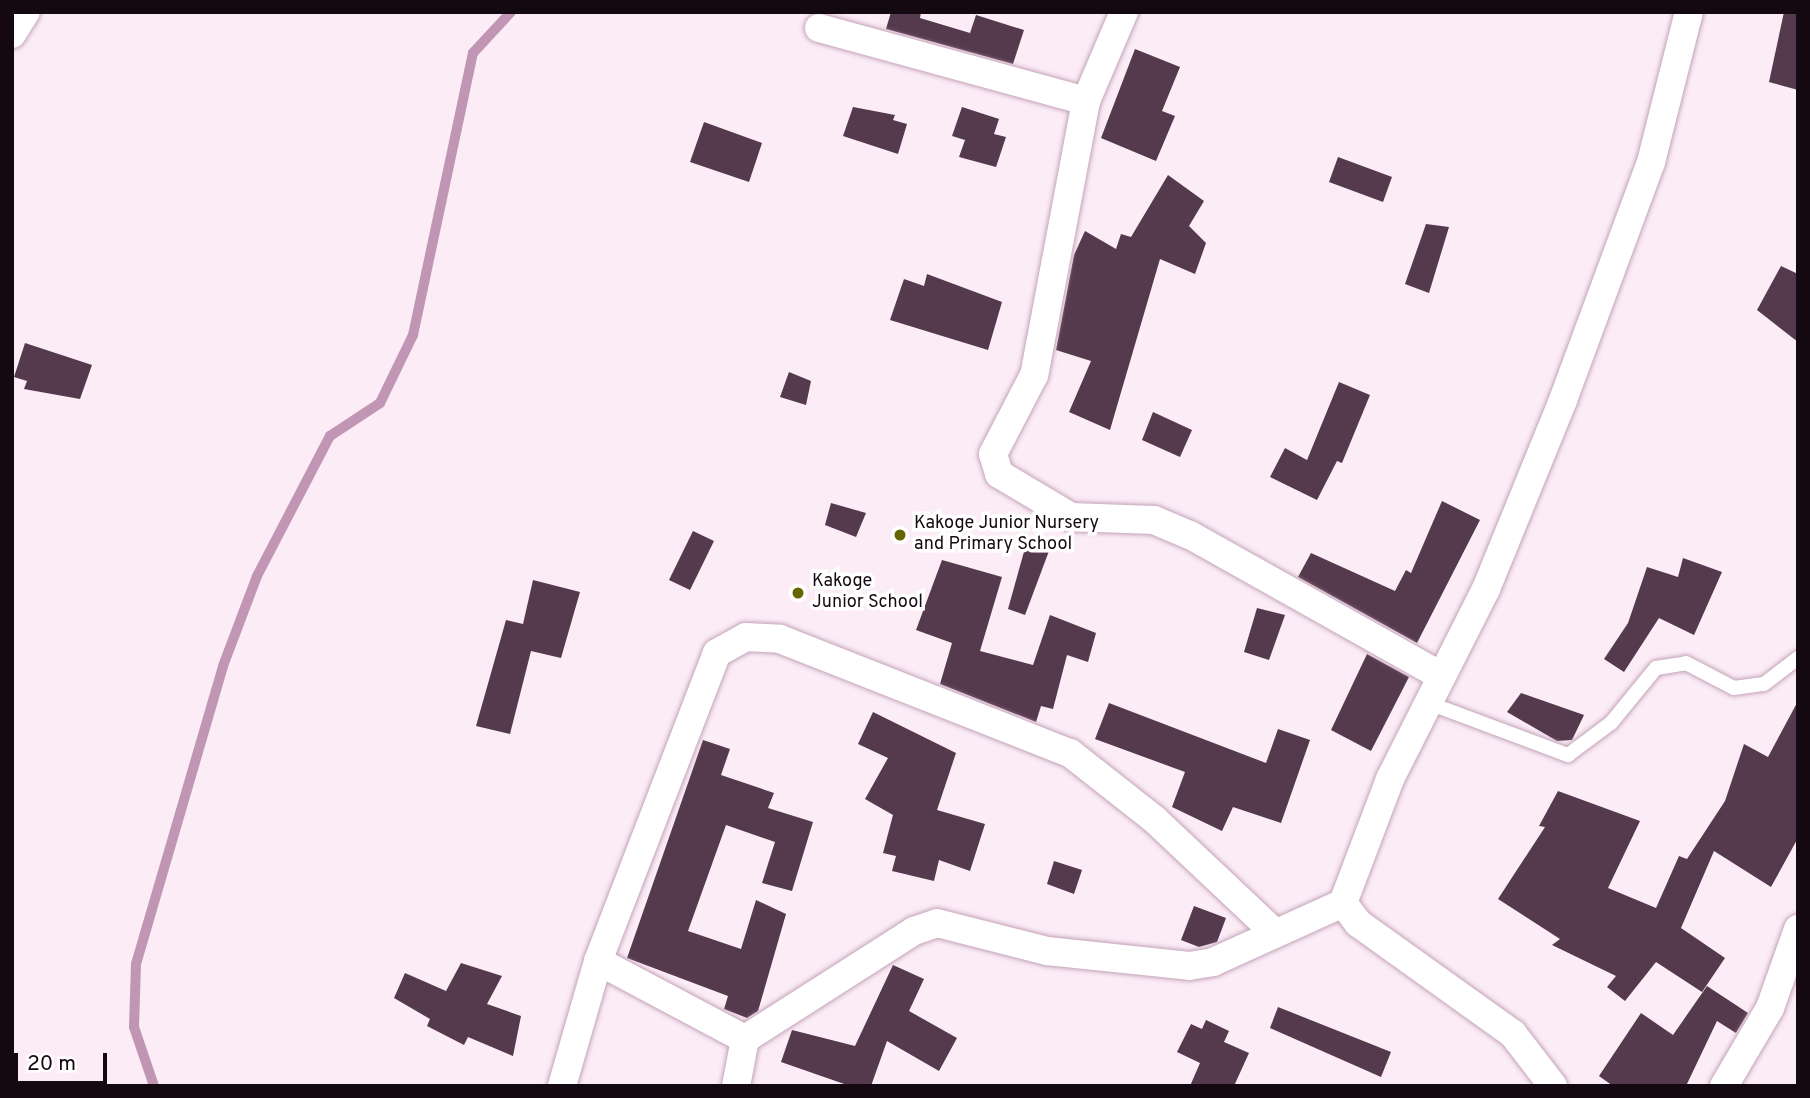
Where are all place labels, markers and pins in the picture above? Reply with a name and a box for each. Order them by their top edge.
place label: Kakoge Junior Nursery and Primary School [914,514,1099,556]
marker: Kakoge Junior Nursery and Primary School [892,527,908,543]
place label: Kakoge Junior School [812,572,923,614]
marker: Kakoge Junior School [790,585,806,601]

